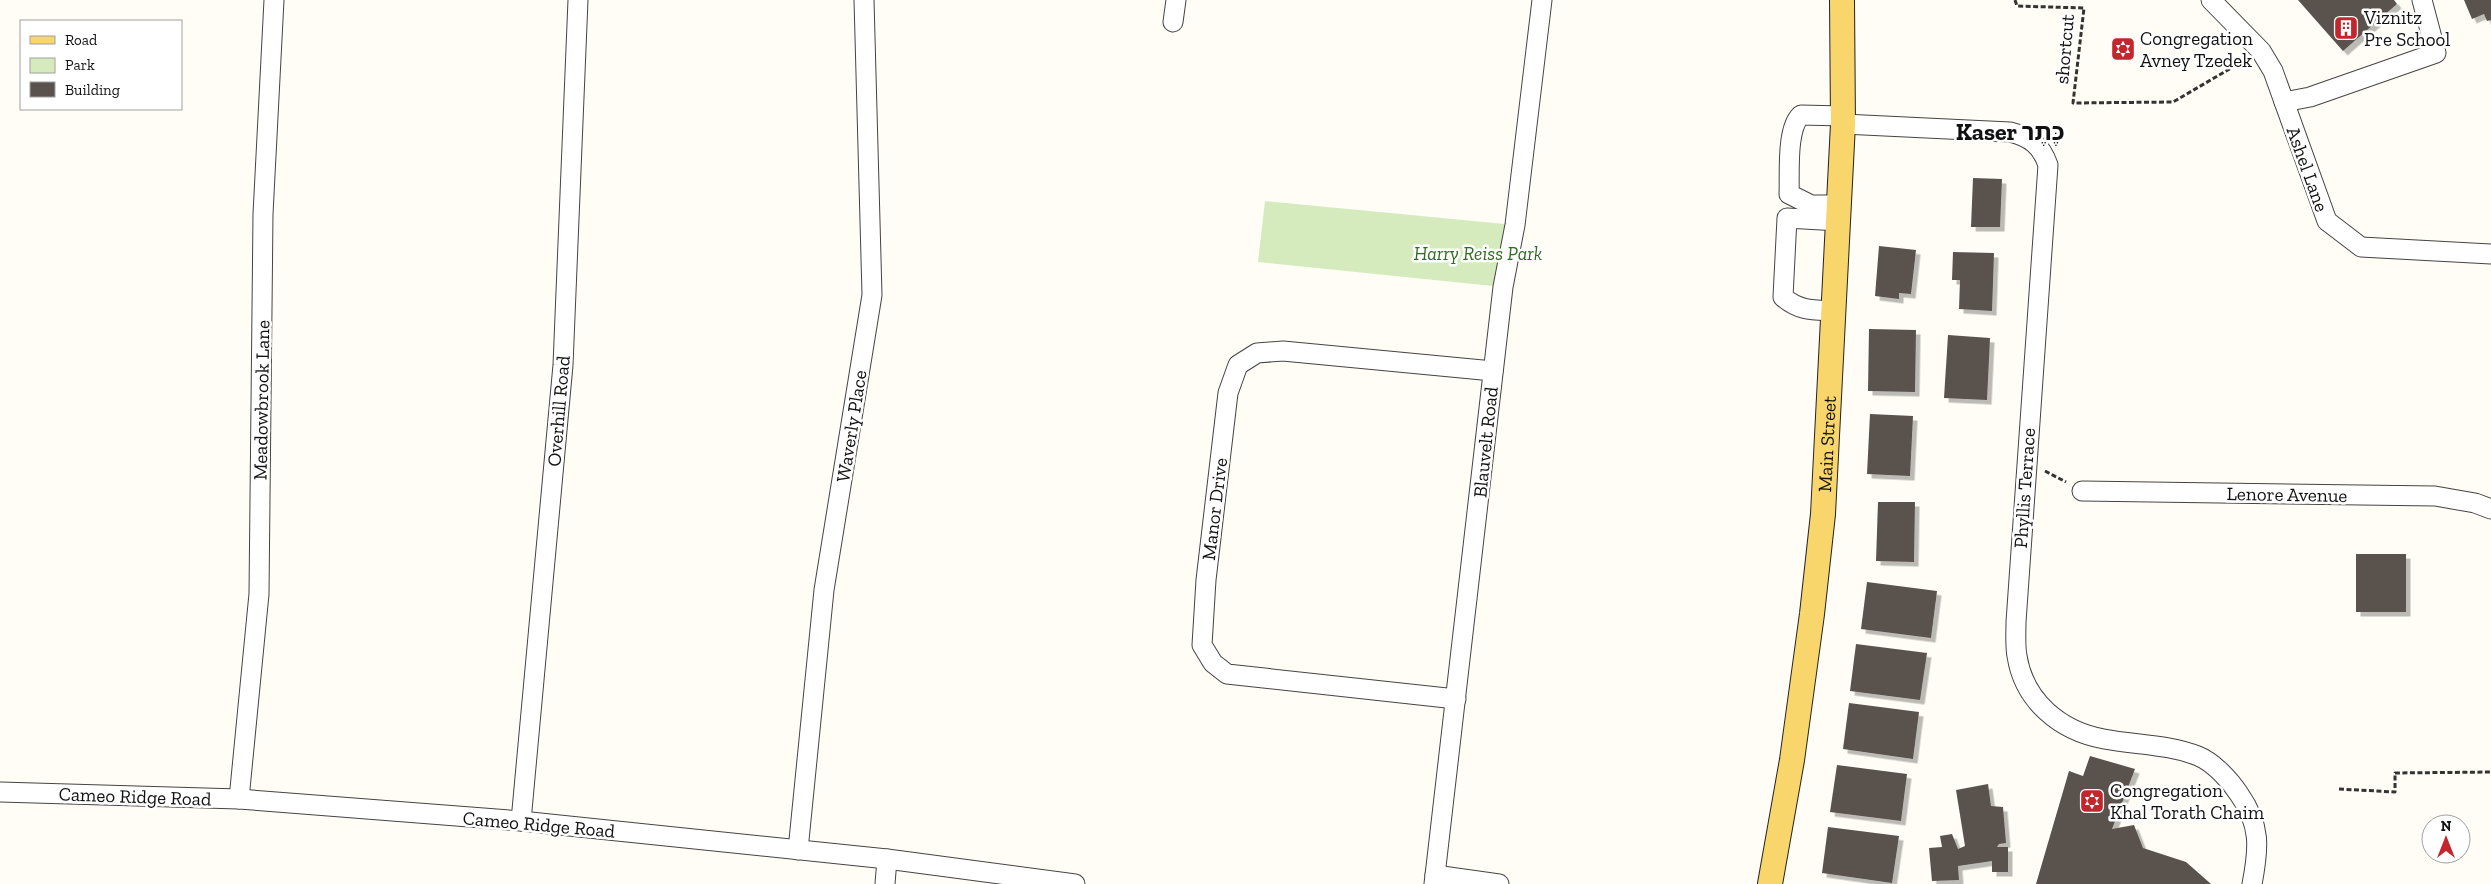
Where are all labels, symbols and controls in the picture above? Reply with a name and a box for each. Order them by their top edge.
place label: Viznitz Pre School [2363,6,2450,51]
street label: shortcut [2050,13,2079,85]
building icon: Viznitz Pre School [2333,15,2359,41]
legend [20,20,182,110]
place label: Congregation Avney Tzedek [2140,27,2253,72]
text: Road [65,31,98,49]
synagogue icon: Congregation Avney Tzedek [2110,36,2136,62]
text: Park [65,56,95,74]
text: Building [65,81,120,99]
district label: Kaser כֶּתֶר [1956,117,2064,146]
street label: Ashel Lane [2282,123,2334,215]
park label: Harry Reiss Park [1414,242,1542,265]
street label: Meadowbrook Lane [249,320,274,480]
street label: Overhill Road [542,354,575,467]
street label: Waverly Place [831,368,872,484]
street label: Blauvelt Road [1468,385,1503,499]
street label: Main Street [1813,395,1841,493]
street label: Phyllis Terrace [2009,427,2040,549]
street label: Manor Drive [1197,456,1232,562]
street label: Lenore Avenue [2226,482,2348,507]
place label: Congregation Khal Torath Chaim [2110,779,2265,824]
street label: Cameo Ridge Road [58,782,212,811]
synagogue icon: Congregation Khal Torath Chaim [2079,788,2105,814]
street label: Cameo Ridge Road [462,806,617,843]
north arrow [2421,814,2471,864]
text: N [2441,818,2452,835]

